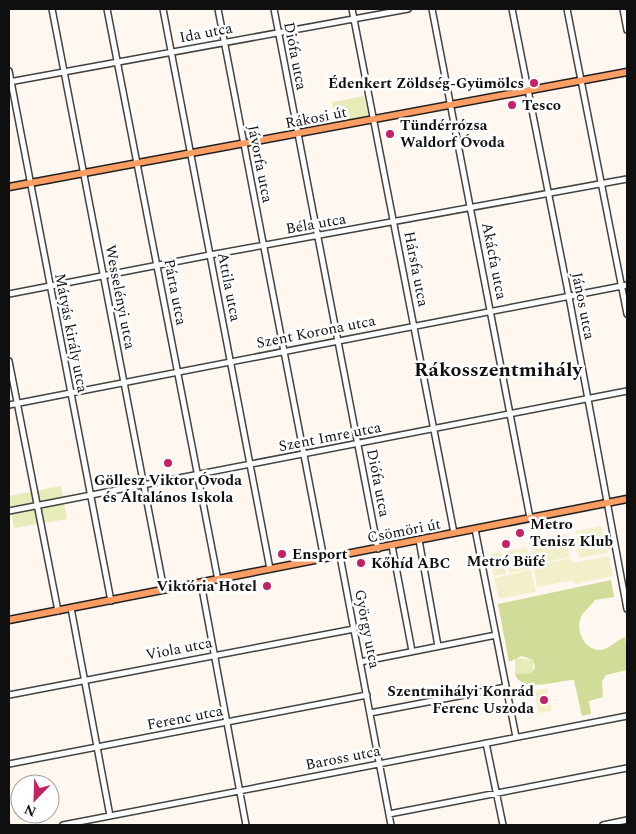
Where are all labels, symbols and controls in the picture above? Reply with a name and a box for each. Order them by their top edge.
street label: Ida utca [178,16,235,49]
street label: Diófa utca [277,20,313,93]
place label: Édenkert Zöldség-Gyümölcs [328,72,524,95]
marker: Édenkert Zöldség-Gyümölcs [528,77,540,89]
place label: Tesco [522,94,561,117]
marker: Tesco [506,99,518,111]
street label: Rákosi út [283,101,349,135]
place label: Tündérrózsa Waldorf Óvoda [400,114,505,154]
street label: Jávorfa utca [241,123,279,205]
marker: Tündérrózsa Waldorf Óvoda [384,128,396,140]
street label: Béla utca [284,207,349,241]
street label: Akácfa utca [475,220,513,302]
street label: Hársfa utca [397,229,435,309]
street label: Wesselényi utca [99,243,142,352]
street label: Attila utca [211,251,247,324]
street label: Párta utca [157,257,193,328]
street label: János utca [565,270,601,342]
street label: Mátyás király utca [48,271,94,395]
street label: Szent Korona utca [254,309,378,355]
district label: Rákosszentmihály [414,355,583,385]
street label: Szent Imre utca [277,416,384,458]
street label: Diófa utca [360,447,396,520]
marker: Göllesz Viktor Óvoda és Általános Iskola [162,457,174,469]
place label: Göllesz Viktor Óvoda és Általános Iskola [94,469,242,509]
street label: Csömöri út [365,513,443,549]
place label: Metro Tenisz Klub [530,513,613,553]
marker: Metro Tenisz Klub [514,527,526,539]
marker: Metró Büfé [500,538,512,550]
place label: Ensport [292,543,348,566]
marker: Ensport [276,548,288,560]
place label: Metró Büfé [467,550,545,573]
place label: Kőhíd ABC [371,552,450,575]
marker: Kőhíd ABC [355,557,367,569]
place label: Viktória Hotel [156,575,257,598]
marker: Viktória Hotel [261,580,273,592]
street label: György utca [348,587,386,671]
street label: Viola utca [144,631,215,667]
place label: Szentmihályi Konrád Ferenc Uszoda [387,680,534,720]
marker: Szentmihályi Konrád Ferenc Uszoda [538,694,550,706]
street label: Ferenc utca [145,699,226,737]
street label: Baross utca [303,739,383,777]
north arrow [10,774,60,824]
text: N [21,799,39,822]

